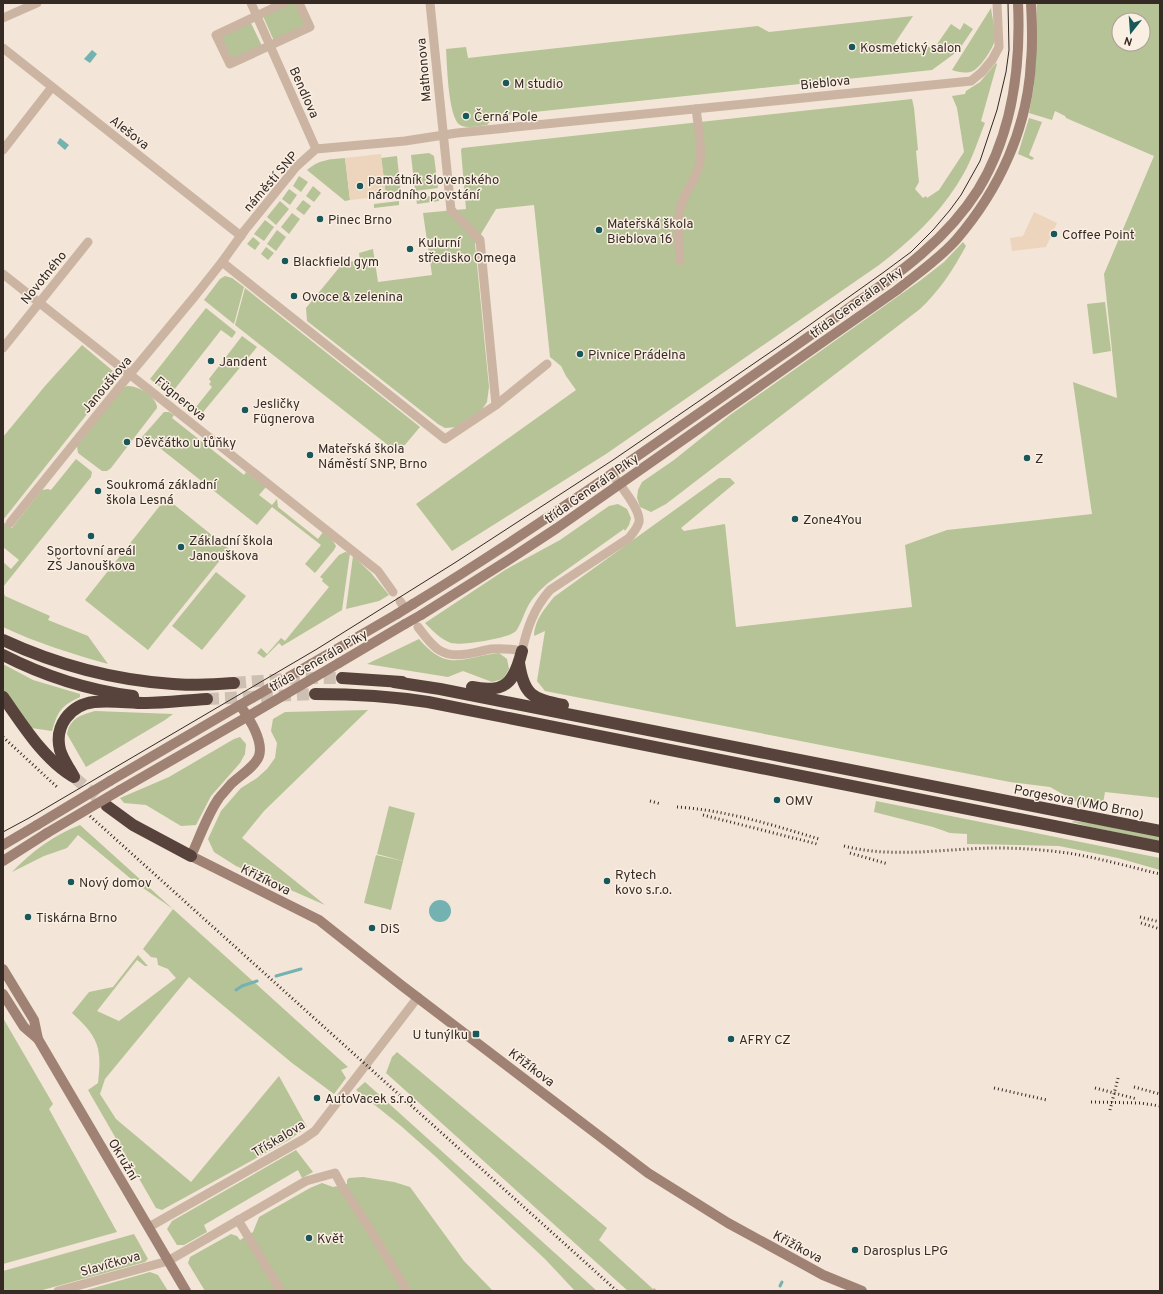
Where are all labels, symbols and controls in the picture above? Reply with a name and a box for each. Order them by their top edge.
north arrow [1111,12,1151,52]
text: N [1123,33,1134,48]
street label: Mathonova [414,37,436,102]
place label: Kosmetický salon [860,41,961,57]
marker: Kosmetický salon [847,42,857,52]
street label: Bendlova [285,65,322,121]
street label: Bieblova [800,73,851,95]
place label: M studio [514,77,563,93]
marker: M studio [501,78,511,88]
place label: Černá Pole [474,108,538,126]
marker: Černá Pole [461,111,471,121]
street label: Alešova [106,113,152,154]
street label: náměstí SNP [241,149,302,216]
place label: památník Slovenského národního povstání [368,173,499,204]
marker: památník Slovenského národního povstání [355,181,365,191]
place label: Pinec Brno [328,213,392,229]
marker: Pinec Brno [315,214,325,224]
place label: Mateřská škola Bieblova 16 [607,217,693,248]
marker: Mateřská škola Bieblova 16 [594,225,604,235]
place label: Coffee Point [1062,228,1135,244]
marker: Coffee Point [1049,229,1059,239]
place label: Kulurní středisko Omega [418,236,516,267]
marker: Kulurní středisko Omega [405,244,415,254]
street label: Novotného [18,248,71,308]
place label: Blackfield gym [293,255,379,271]
marker: Blackfield gym [280,256,290,266]
street label: třída Generála Píky [808,264,907,343]
place label: Ovoce & zelenina [302,290,403,306]
marker: Ovoce & zelenina [289,291,299,301]
place label: Pivnice Prádelna [588,348,686,364]
marker: Pivnice Prádelna [575,349,585,359]
street label: Janouškova [79,354,136,417]
place label: Jandent [219,355,267,371]
marker: Jandent [206,356,216,366]
street label: Fügnerova [151,374,209,425]
place label: Jesličky Fügnerova [253,397,315,428]
marker: Jesličky Fügnerova [240,405,250,415]
place label: Děvčátko u tůňky [135,436,236,452]
marker: Děvčátko u tůňky [122,437,132,447]
place label: Mateřská škola Náměstí SNP, Brno [318,442,427,473]
marker: Mateřská škola Náměstí SNP, Brno [305,450,315,460]
street label: třída Generála Píky [542,451,642,528]
place label: Z [1035,452,1043,468]
marker: Z [1022,453,1032,463]
place label: Soukromá základní škola Lesná [106,478,218,509]
marker: Soukromá základní škola Lesná [93,486,103,496]
place label: Zone4You [803,513,862,529]
marker: Zone4You [790,514,800,524]
marker: Sportovní areál ZŠ Janouškova [86,531,96,541]
place label: Základní škola Janouškova [189,534,273,565]
marker: Základní škola Janouškova [176,542,186,552]
place label: Sportovní areál ZŠ Janouškova [46,544,136,575]
street label: třída Generála Píky [267,627,371,696]
street label: Porgesova (VMO Brno) [1012,783,1145,823]
place label: OMV [785,794,813,810]
marker: OMV [772,795,782,805]
street label: Křižíkova [237,862,293,900]
place label: Rytech kovo s.r.o. [615,868,672,899]
place label: Nový domov [79,876,152,892]
marker: Rytech kovo s.r.o. [602,876,612,886]
marker: Nový domov [66,877,76,887]
place label: Tiskárna Brno [36,911,117,927]
marker: Tiskárna Brno [23,912,33,922]
place label: DiS [380,922,400,938]
marker: DiS [367,923,377,933]
place label: U tunýlku [413,1028,468,1044]
marker: U tunýlku [471,1029,481,1039]
place label: AFRY CZ [739,1033,791,1049]
marker: AFRY CZ [726,1034,736,1044]
street label: Křižíkova [505,1046,557,1091]
place label: AutoVacek s.r.o. [325,1092,416,1108]
marker: AutoVacek s.r.o. [312,1093,322,1103]
street label: Třískalova [250,1118,308,1162]
street label: Okružní [104,1136,142,1185]
street label: Křižíkova [770,1228,825,1267]
place label: Květ [317,1232,344,1248]
marker: Květ [304,1233,314,1243]
place label: Darosplus LPG [863,1244,948,1260]
marker: Darosplus LPG [850,1245,860,1255]
street label: Slavíčkova [79,1249,142,1281]

